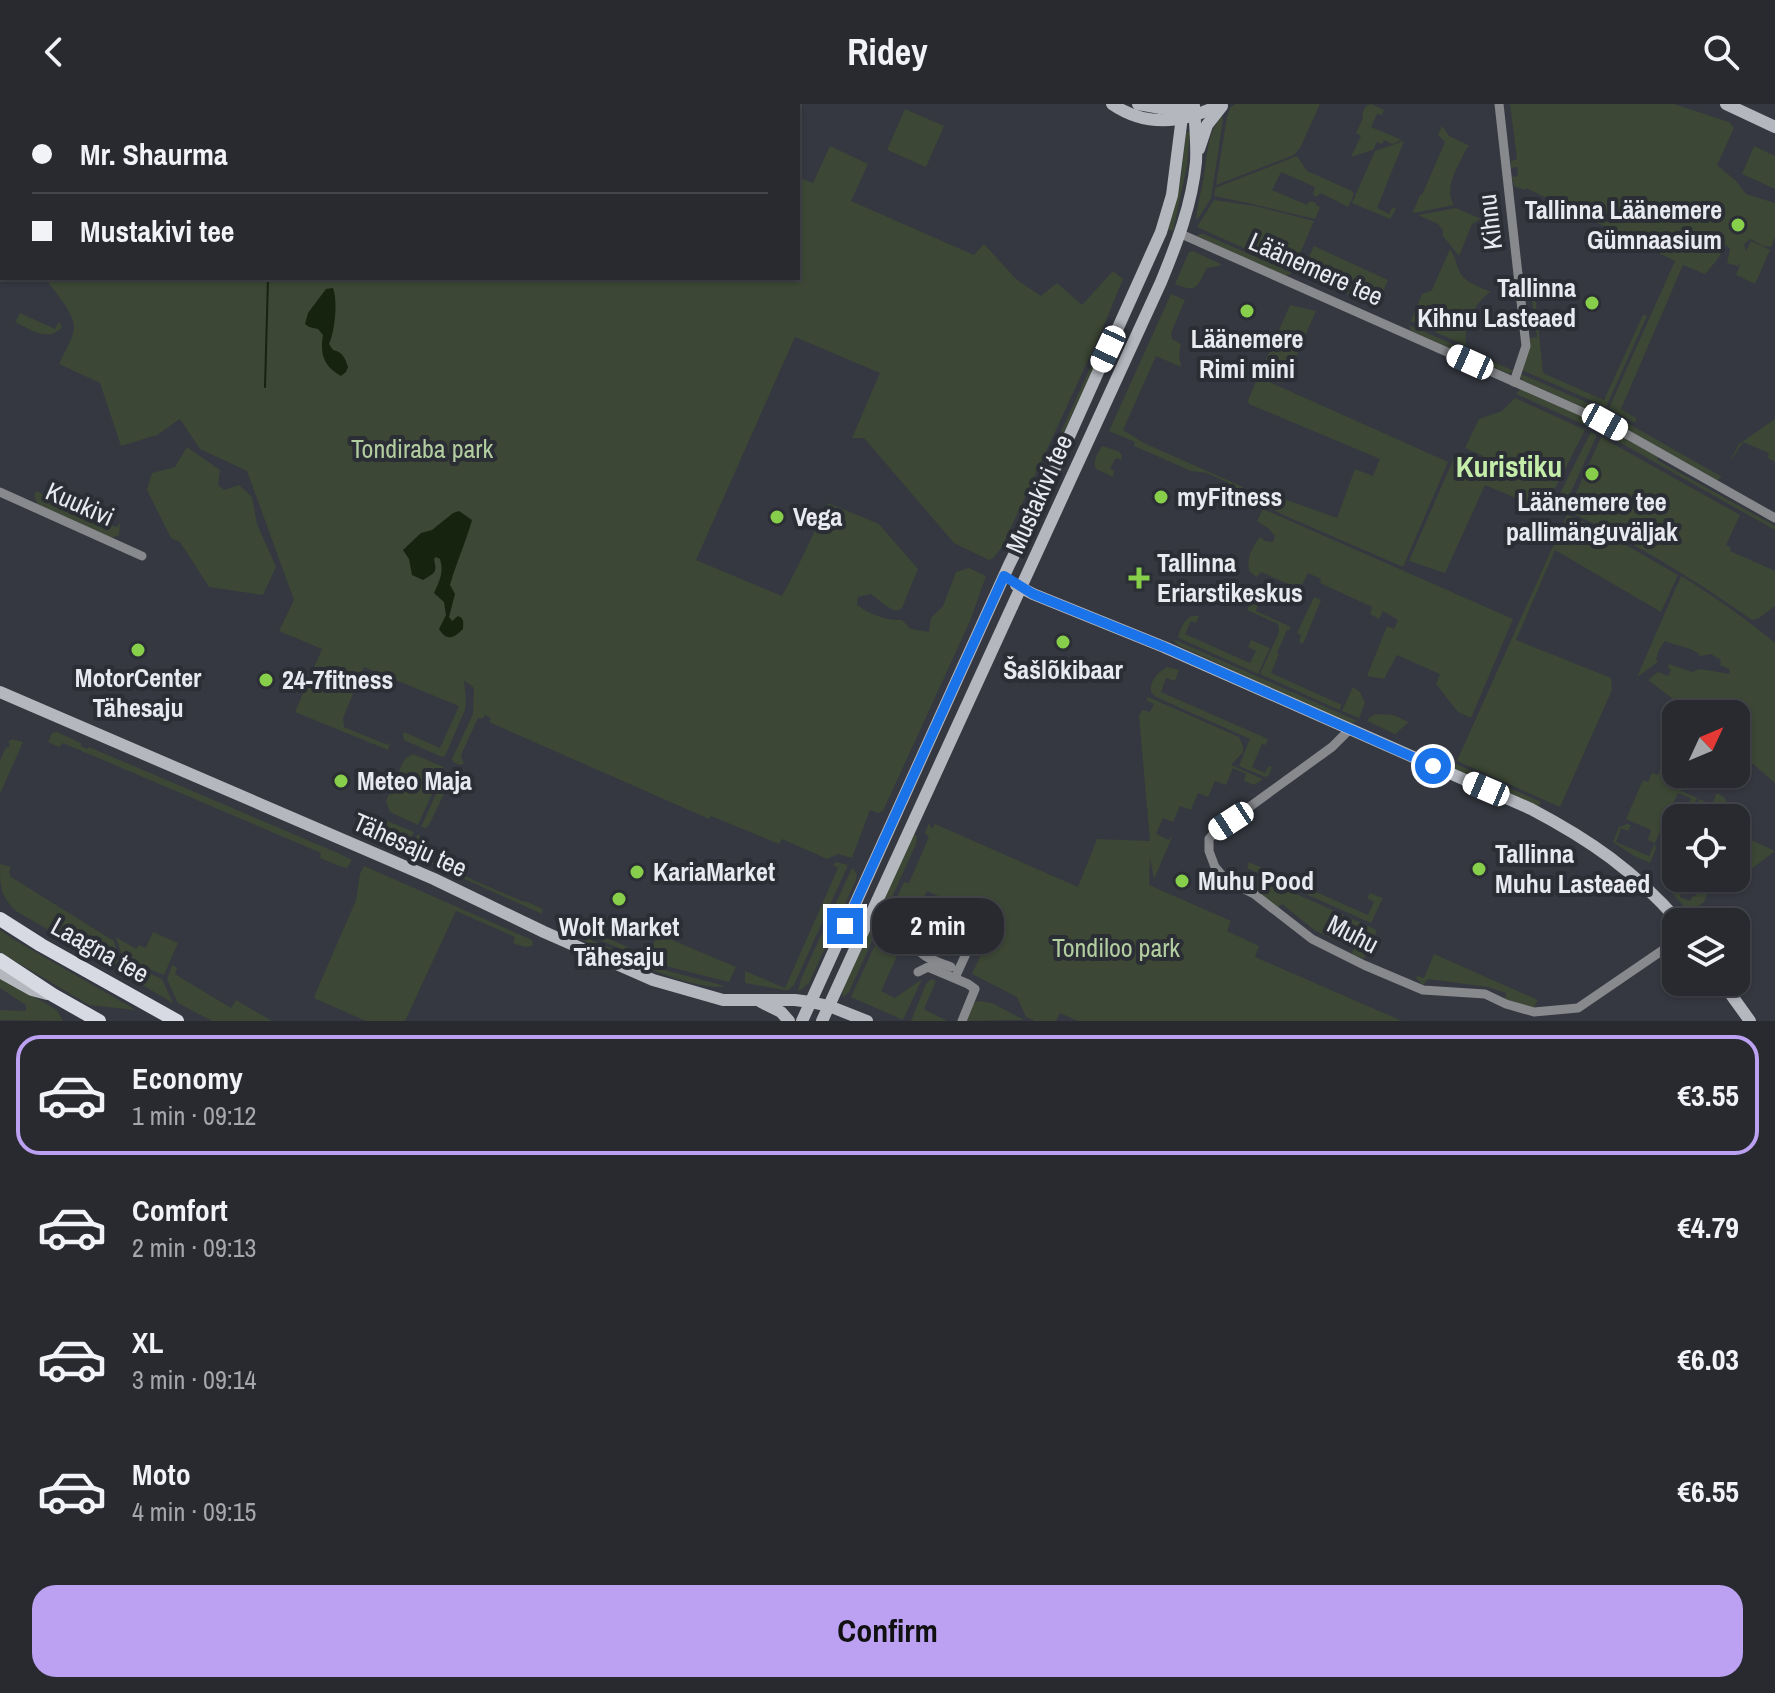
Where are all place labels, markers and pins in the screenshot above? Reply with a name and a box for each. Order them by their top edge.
place label: Tallinna Läänemere Gümnaasium [1524,192,1722,257]
marker: Tallinna Läänemere Gümnaasium [1729,216,1747,234]
place label: Tallinna Kihnu Lasteaed [1417,270,1576,335]
marker: Tallinna Kihnu Lasteaed [1583,294,1601,312]
marker: Läänemere Rimi mini [1238,302,1256,320]
place label: Läänemere Rimi mini [1191,321,1303,386]
marker: Läänemere tee pallimänguväljak [1583,465,1601,483]
place label: myFitness [1177,479,1282,514]
place label: Läänemere tee pallimänguväljak [1506,484,1678,549]
marker: myFitness [1152,488,1170,506]
place label: Vega [793,499,843,534]
marker: Vega [768,508,786,526]
place label: Tallinna Eriarstikeskus [1157,545,1303,610]
marker: Tallinna Eriarstikeskus [1128,567,1150,589]
marker: Šašlõkibaar [1054,633,1072,651]
marker: MotorCenter Tähesaju [129,641,147,659]
place label: Šašlõkibaar [1003,652,1124,687]
place label: MotorCenter Tähesaju [75,660,202,725]
place label: 24-7fitness [282,662,393,697]
marker: 24-7fitness [257,671,275,689]
place label: Meteo Maja [357,763,472,798]
marker: Meteo Maja [332,772,350,790]
place label: Tallinna Muhu Lasteaed [1495,836,1650,901]
place label: KariaMarket [653,854,775,889]
marker: Tallinna Muhu Lasteaed [1470,860,1488,878]
marker: KariaMarket [628,863,646,881]
place label: Muhu Pood [1198,863,1314,898]
marker: Muhu Pood [1173,872,1191,890]
marker: Wolt Market Tähesaju [610,890,628,908]
place label: Wolt Market Tähesaju [559,909,679,974]

